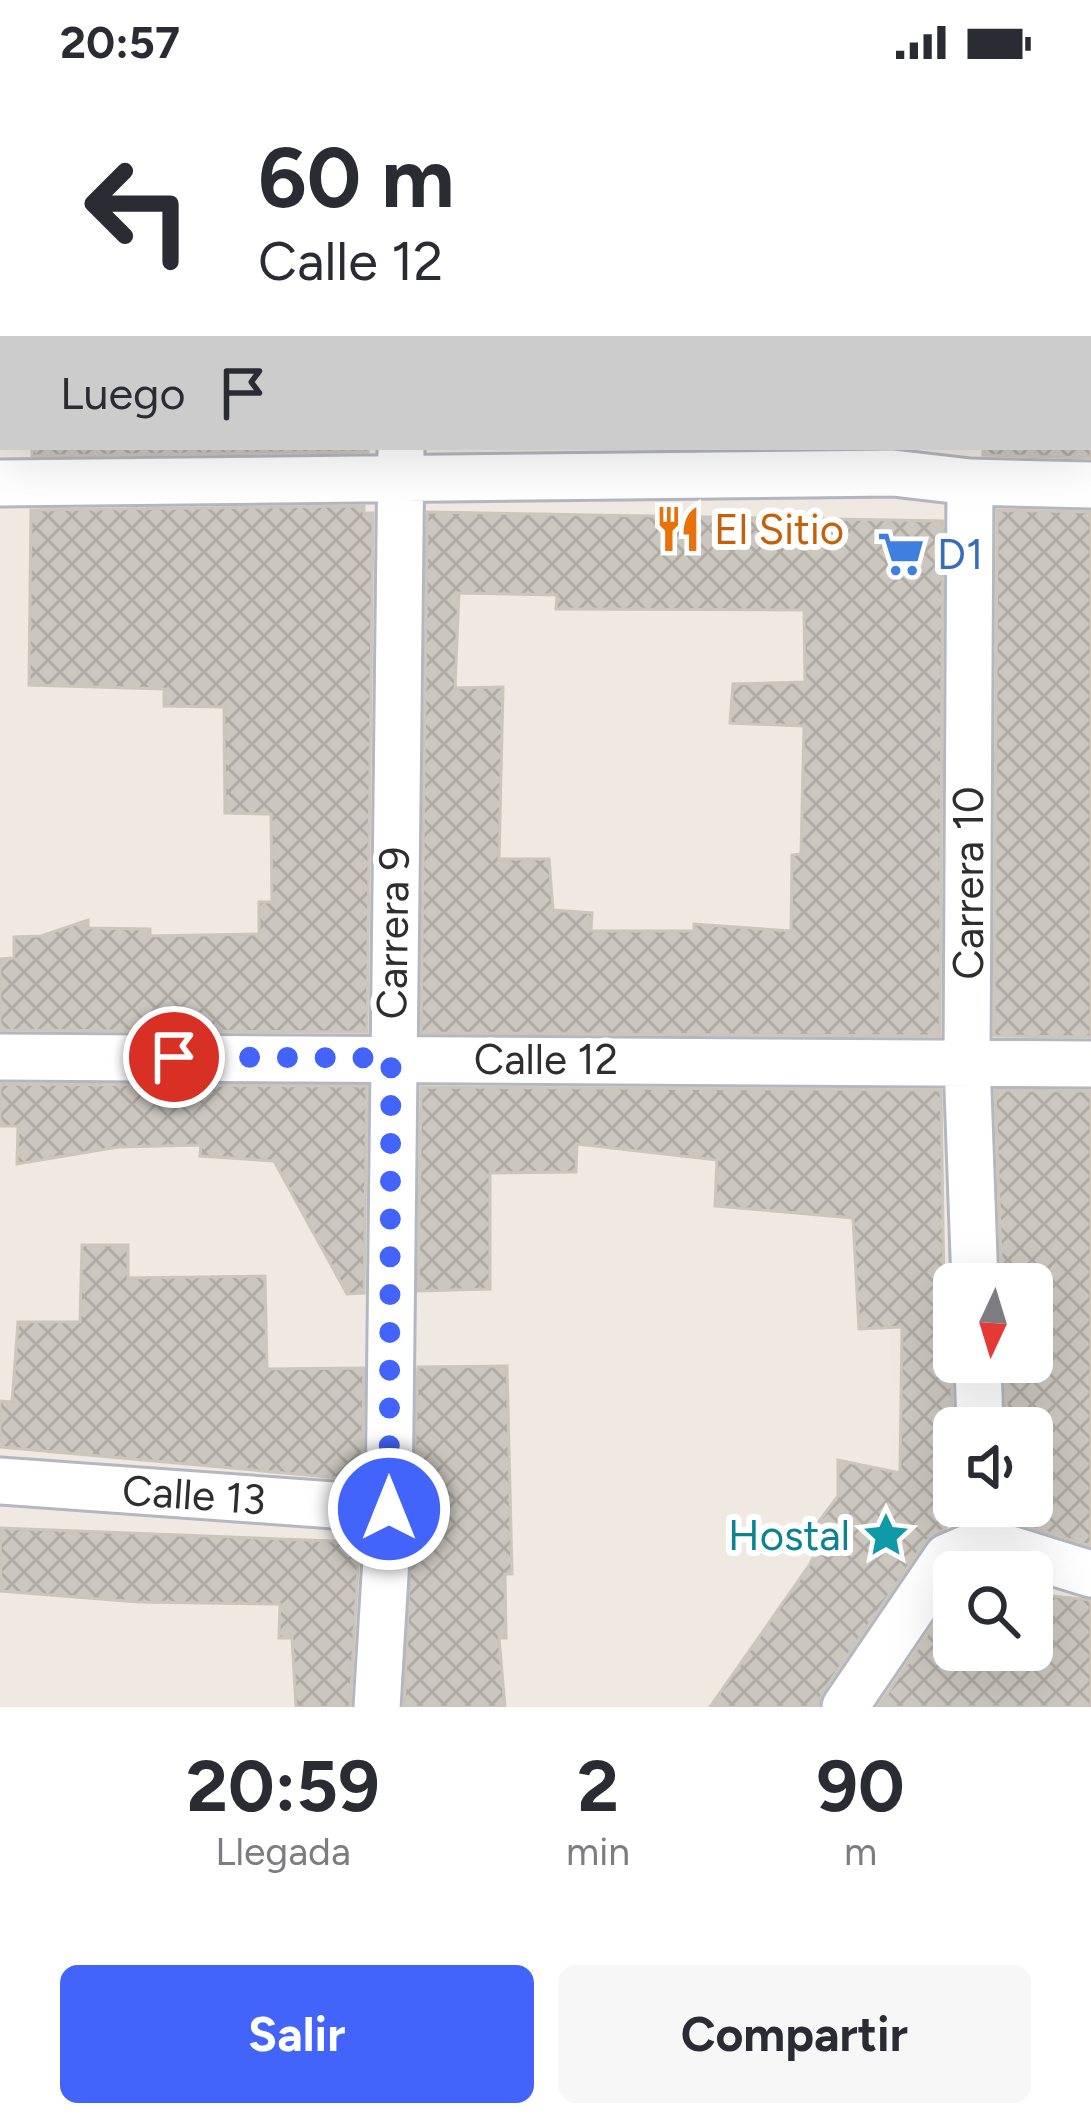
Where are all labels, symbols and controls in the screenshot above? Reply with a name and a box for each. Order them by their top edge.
text: 20:57 [60,15,180,69]
text: 60 m [258,127,454,228]
icon: left [60,132,216,288]
text: Calle 12 [258,229,444,294]
icon: arrive [210,360,276,426]
text: Luego [60,366,186,420]
restaurant icon: El Sitio [653,504,703,554]
place label: El Sitio [714,504,844,555]
supermarket icon: D1 [876,529,926,579]
place label: D1 [937,529,983,580]
street label: Carrera 10 [943,786,994,980]
street label: Carrera 9 [366,846,420,1020]
pin [123,1006,225,1108]
icon: arrive [141,1024,207,1090]
street label: Calle 12 [474,1034,618,1085]
north arrow [933,1263,1053,1383]
map controls [933,1263,1053,1671]
button: sound [933,1407,1053,1527]
position arrow [326,1446,452,1572]
street label: Calle 13 [121,1465,267,1525]
place label: Hostal [728,1510,850,1561]
place icon: Hostal [861,1510,911,1560]
button: search [933,1551,1053,1671]
text: 20:59 [186,1743,380,1829]
text: 2 [577,1743,619,1829]
text: 90 [816,1743,905,1829]
text: Llegada [215,1828,351,1875]
text: min [566,1828,630,1875]
text: m [844,1828,877,1875]
button: Salir [60,1965,534,2103]
button: Compartir [558,1965,1031,2103]

